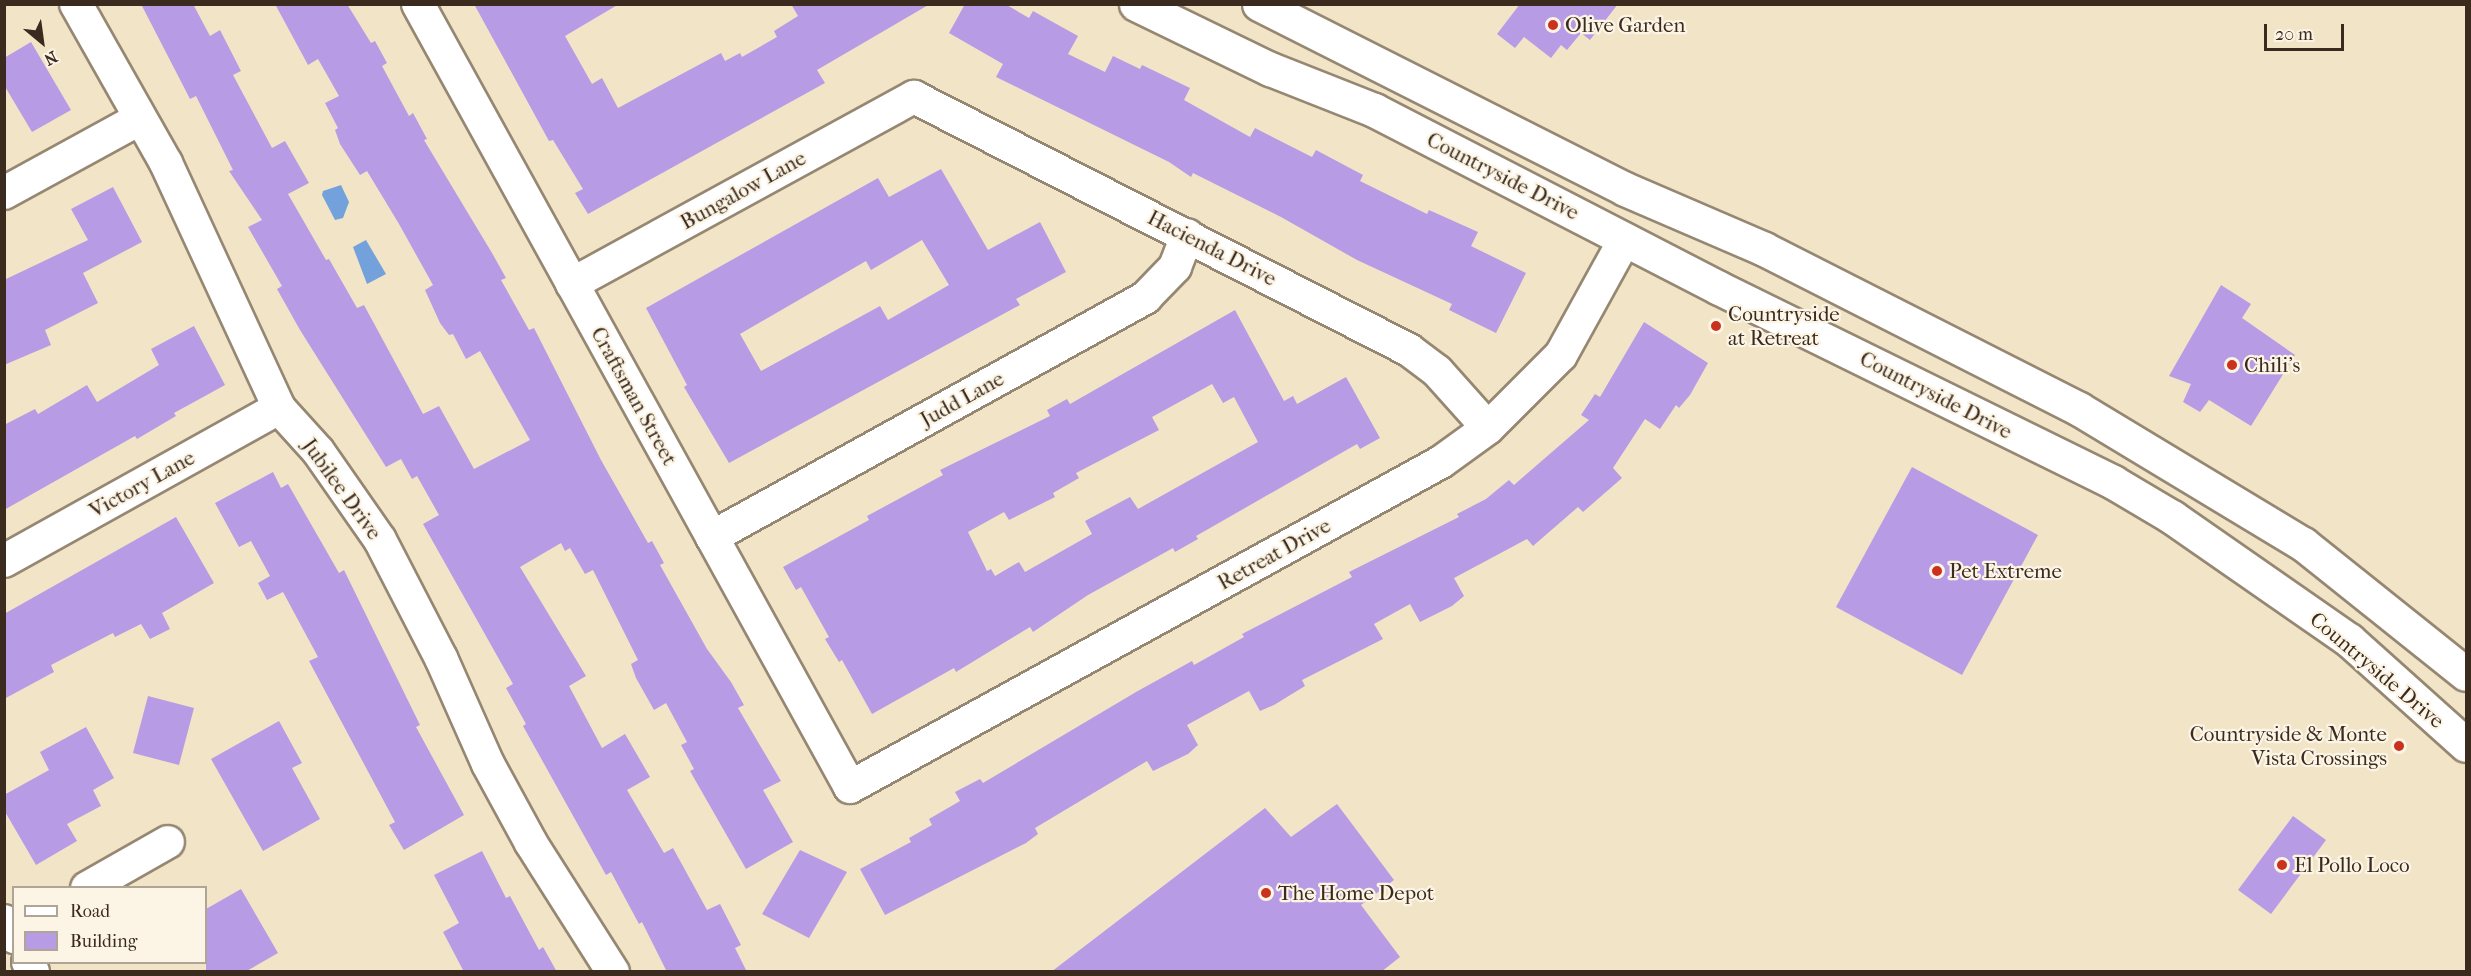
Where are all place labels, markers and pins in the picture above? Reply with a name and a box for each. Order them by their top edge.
place label: Olive Garden [1565,12,1686,38]
marker: Olive Garden [1546,18,1560,32]
place label: Countryside at Retreat [1728,301,1840,351]
marker: Countryside at Retreat [1709,319,1723,333]
place label: Chili's [2244,352,2300,378]
marker: Chili's [2225,358,2239,372]
place label: Pet Extreme [1949,558,2062,584]
marker: Pet Extreme [1930,564,1944,578]
place label: Countryside & Monte Vista Crossings [2190,721,2387,771]
marker: Countryside & Monte Vista Crossings [2392,739,2406,753]
place label: El Pollo Loco [2294,852,2410,878]
marker: El Pollo Loco [2275,858,2289,872]
place label: The Home Depot [1278,880,1434,906]
marker: The Home Depot [1259,886,1273,900]

